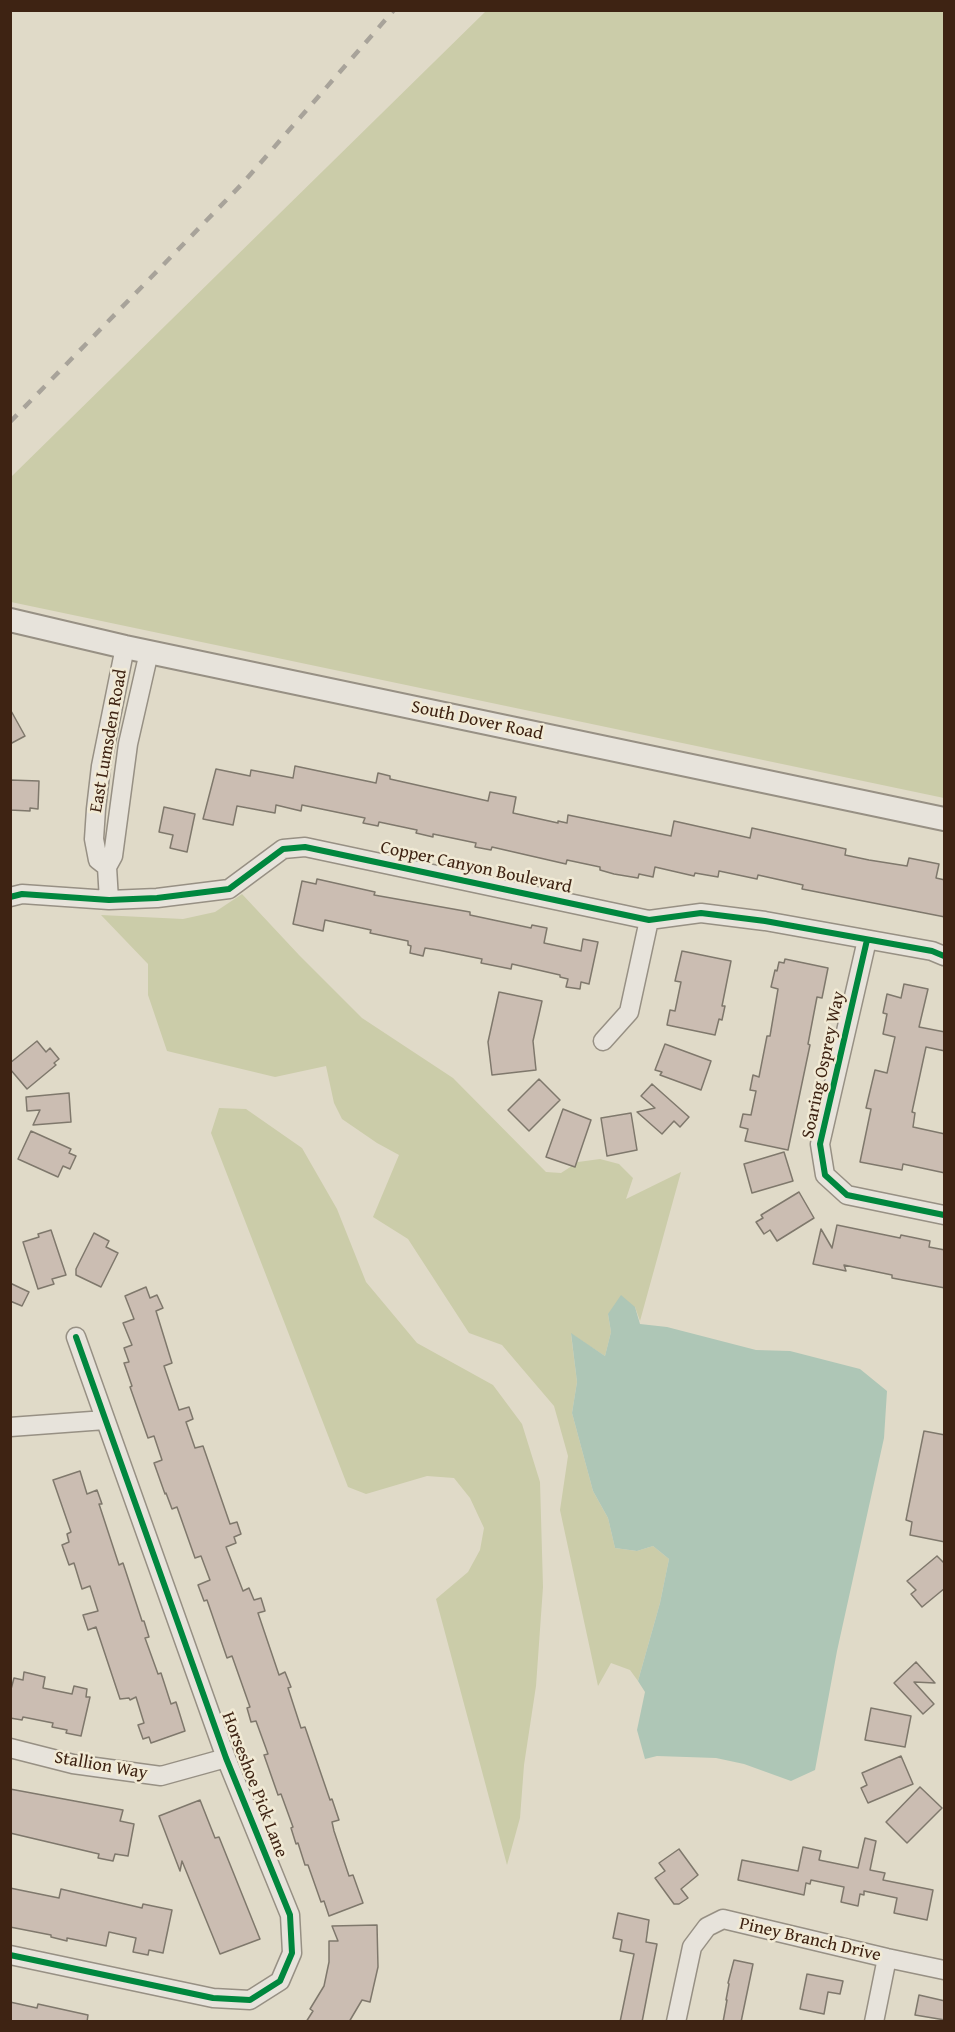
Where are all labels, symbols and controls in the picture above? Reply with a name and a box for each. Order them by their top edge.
street label: East Lumsden Road [86,668,132,814]
street label: South Dover Road [409,697,545,745]
street label: Copper Canyon Boulevard [378,837,574,899]
street label: Soaring Osprey Way [798,989,850,1141]
street label: Horseshoe Pick Lane [216,1709,292,1861]
street label: Stallion Way [53,1747,149,1785]
street label: Piney Branch Drive [737,1913,883,1967]

